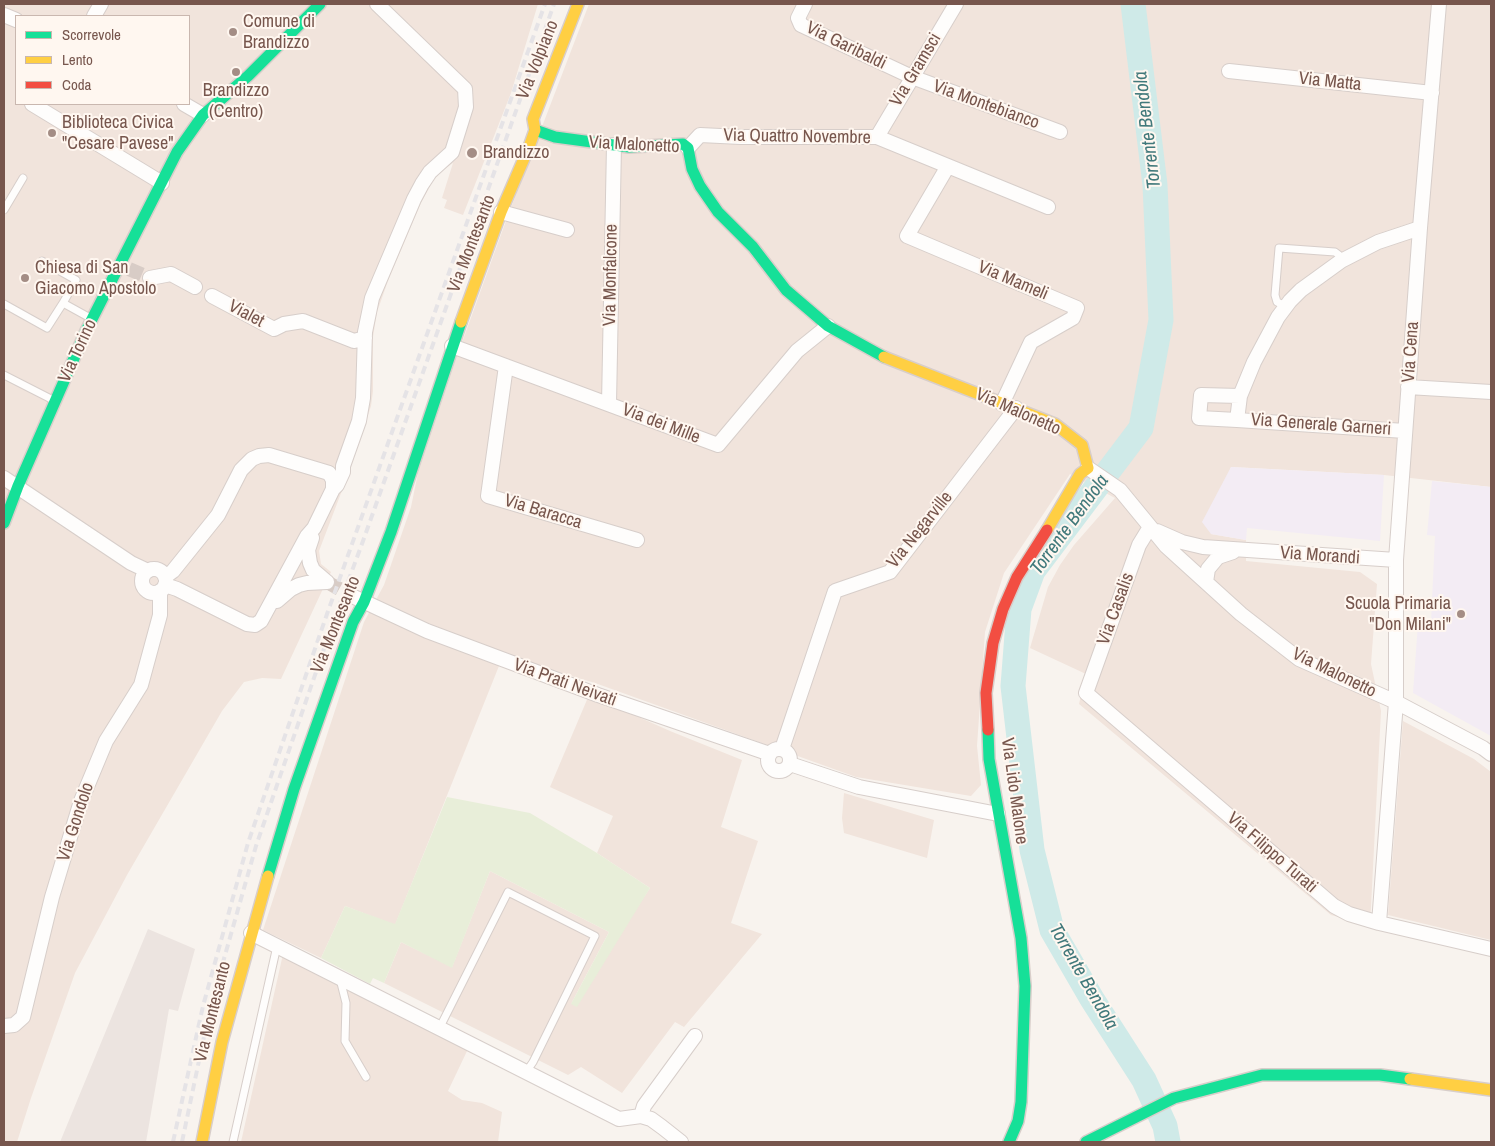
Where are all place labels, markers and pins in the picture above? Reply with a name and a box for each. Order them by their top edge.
place label: Comune di Brandizzo [243,11,315,54]
marker: Comune di Brandizzo [227,26,239,38]
marker: Brandizzo (Centro) [230,66,242,78]
place label: Brandizzo (Centro) [203,80,269,122]
place label: Biblioteca Civica "Cesare Pavese" [62,112,174,154]
marker: Biblioteca Civica "Cesare Pavese" [46,127,58,139]
place label: Brandizzo [483,142,549,164]
marker: Brandizzo [465,146,479,160]
place label: Chiesa di San Giacomo Apostolo [35,257,156,300]
marker: Chiesa di San Giacomo Apostolo [19,272,31,284]
place label: Scuola Primaria "Don Milani" [1345,593,1451,636]
marker: Scuola Primaria "Don Milani" [1455,608,1467,620]

